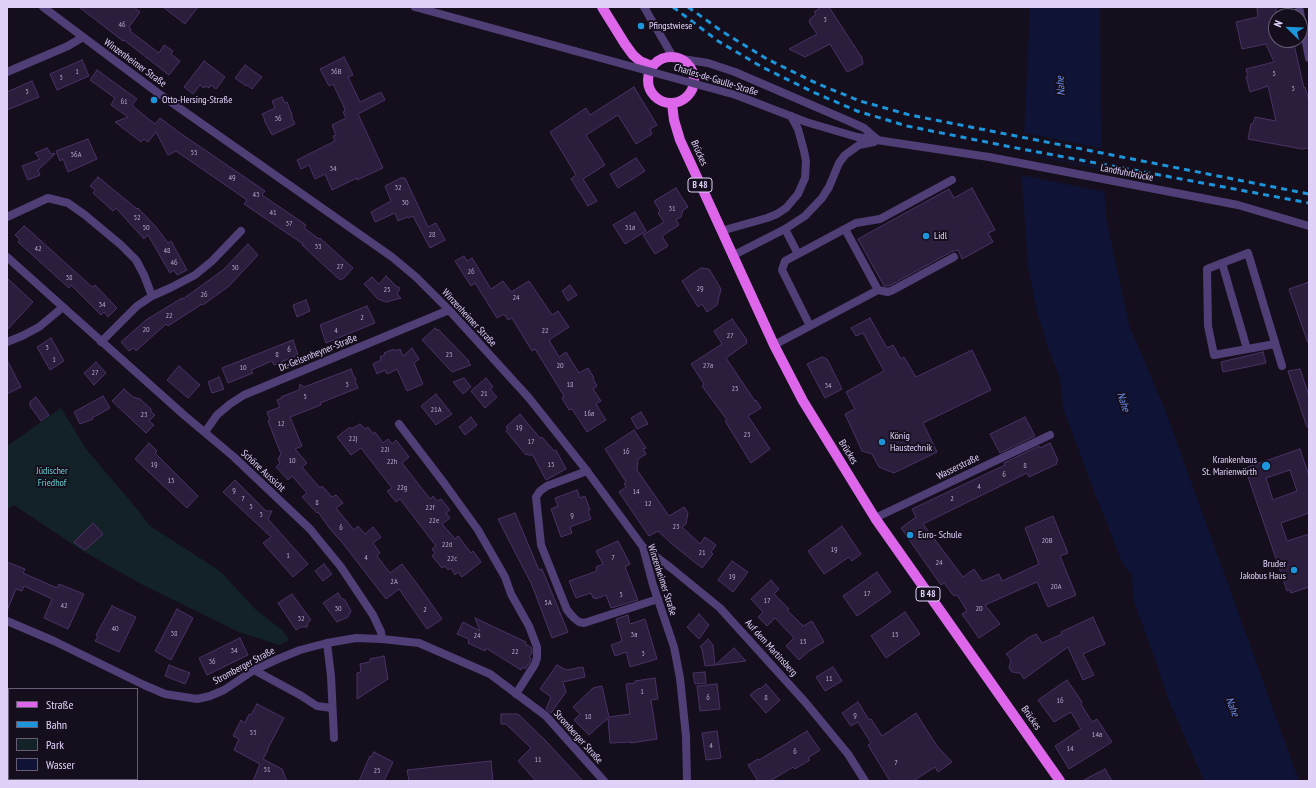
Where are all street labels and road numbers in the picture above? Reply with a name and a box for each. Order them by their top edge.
street label: Winzenheimer Straße [101,36,169,90]
street label: Charles-de-Gaulle-Straße [672,61,760,99]
street label: Brückes [688,138,710,168]
street label: Landfuhrbrücke [1100,162,1154,184]
road number: B 48 [688,178,712,192]
street label: Winzenheimer Straße [439,287,499,349]
street label: Dr.-Geisenheyner-Straße [277,332,359,374]
street label: Brückes [836,438,860,466]
street label: Schöne Aussicht [238,448,288,494]
street label: Wasserstraße [935,452,981,482]
street label: Winzenheimer Straße [645,543,679,617]
road number: B 48 [916,587,940,601]
street label: Auf dem Martinsberg [742,617,800,679]
street label: Stromberger Straße [211,645,277,687]
street label: Brückes [1018,704,1044,732]
street label: Stromberger Straße [551,708,605,766]

